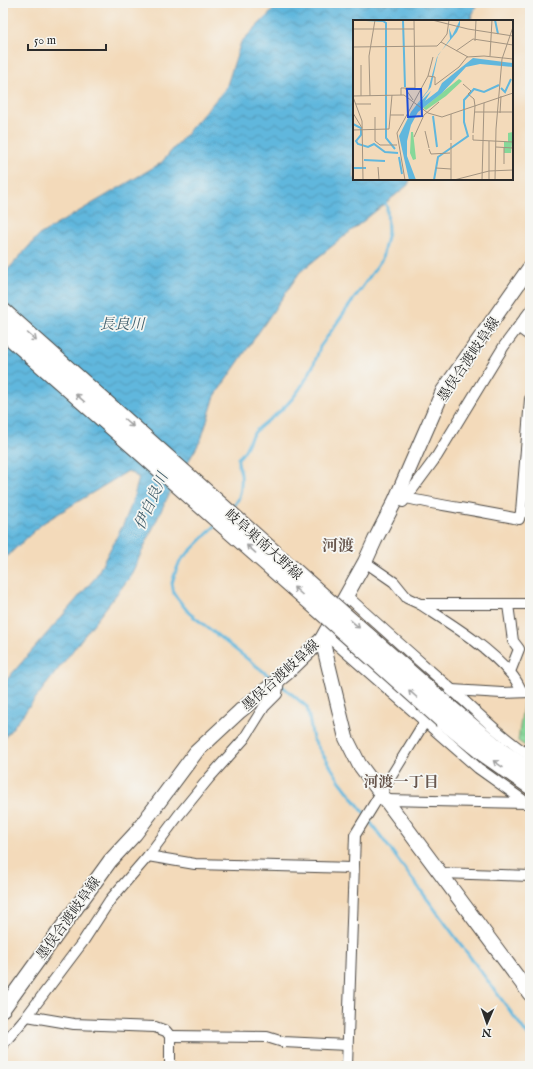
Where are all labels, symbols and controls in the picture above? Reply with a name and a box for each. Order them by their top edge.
inset map [353,20,513,180]
scale bar [28,26,106,52]
text: 50 m [34,33,56,48]
street label: 墨俣合渡岐阜線 [434,314,504,405]
water label: 長良川 [99,315,146,334]
one-way arrow [27,332,37,341]
one-way arrow [74,394,85,403]
one-way arrow [124,419,134,428]
water label: 伊自良川 [131,468,173,532]
street label: 岐阜巣南大野線 [221,505,306,584]
district label: 河渡 [322,537,354,557]
one-way arrow [246,545,256,554]
one-way arrow [293,587,303,596]
one-way arrow [349,619,359,628]
street label: 墨俣合渡岐阜線 [238,636,323,715]
one-way arrow [408,689,418,698]
one-way arrow [493,760,504,768]
district label: 河渡一丁目 [363,773,439,792]
street label: 墨俣合渡岐阜線 [33,874,105,964]
north arrow [467,1003,507,1043]
text: N [481,1025,493,1039]

